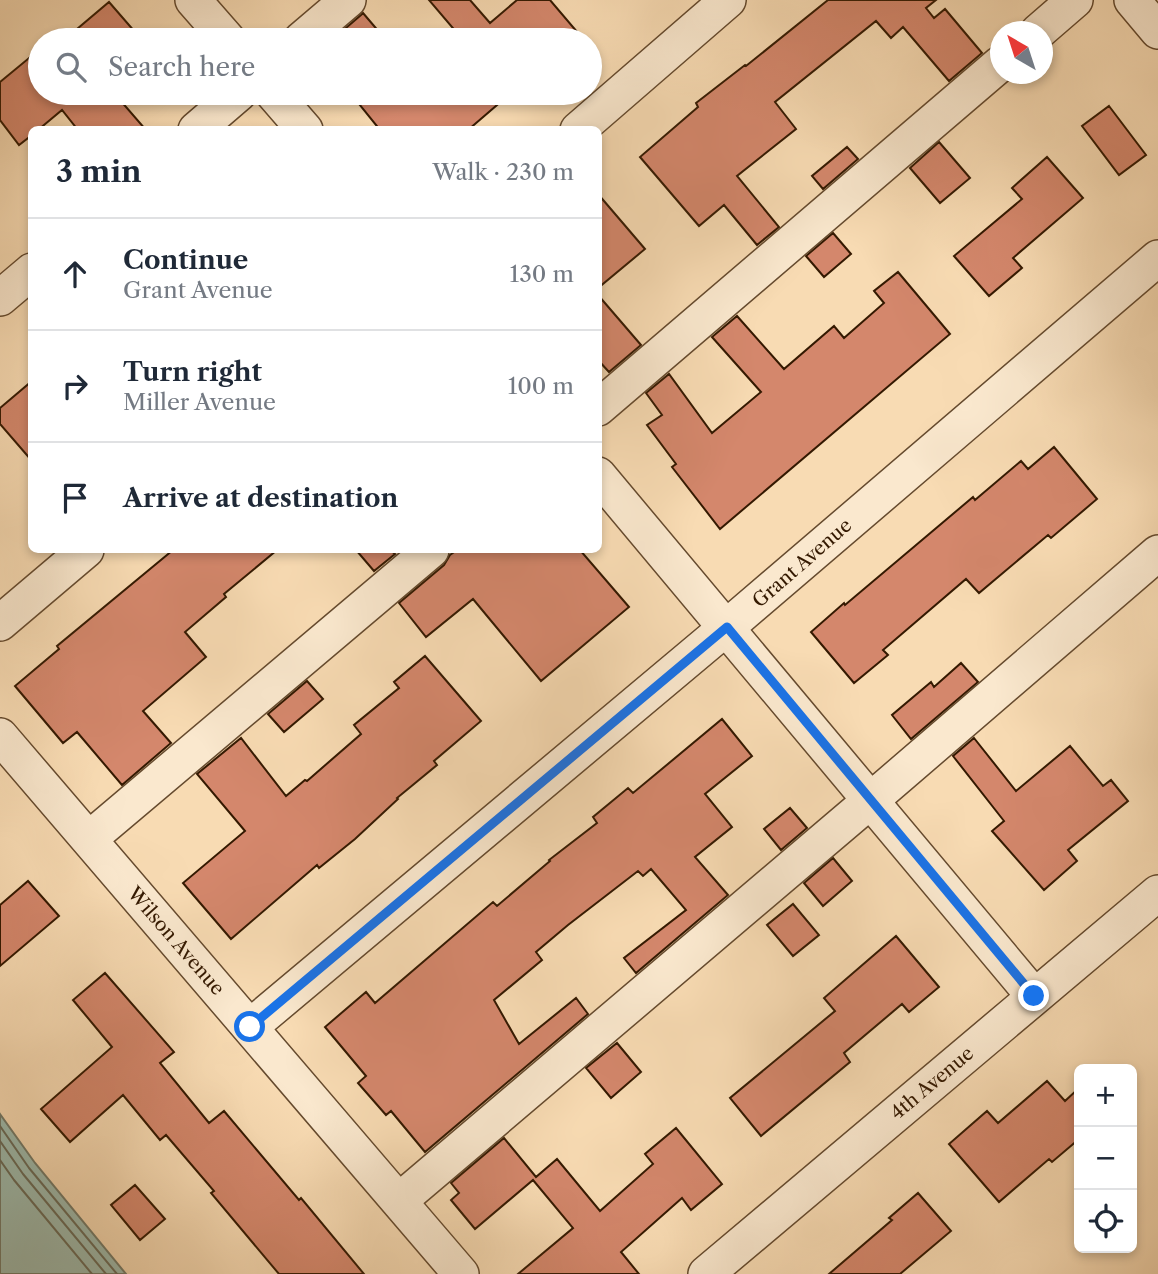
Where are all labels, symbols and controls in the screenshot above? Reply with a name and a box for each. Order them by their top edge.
north arrow [990,21,1053,84]
search box [28,28,602,105]
icon: search [52,48,90,86]
text: Search here [108,51,255,83]
text: 3 min [56,153,142,190]
text: Walk · 230 m [432,158,574,186]
text: Continue [123,244,248,276]
icon: ahead [56,255,94,293]
text: 130 m [510,260,574,288]
text: Grant Avenue [123,276,273,304]
text: Turn right [123,356,262,388]
icon: right [56,367,94,405]
text: 100 m [508,372,574,400]
text: Miller Avenue [123,388,276,416]
icon: arrive [56,479,94,517]
text: Arrive at destination [123,482,398,514]
street label: Grant Avenue [748,514,856,612]
street label: Wilson Avenue [122,881,229,1000]
route end [1018,980,1049,1011]
route start [234,1011,265,1042]
street label: 4th Avenue [886,1042,978,1124]
map controls [1074,1064,1137,1253]
button: + [1074,1064,1137,1127]
button: − [1074,1127,1137,1190]
button: locate [1074,1190,1137,1253]

